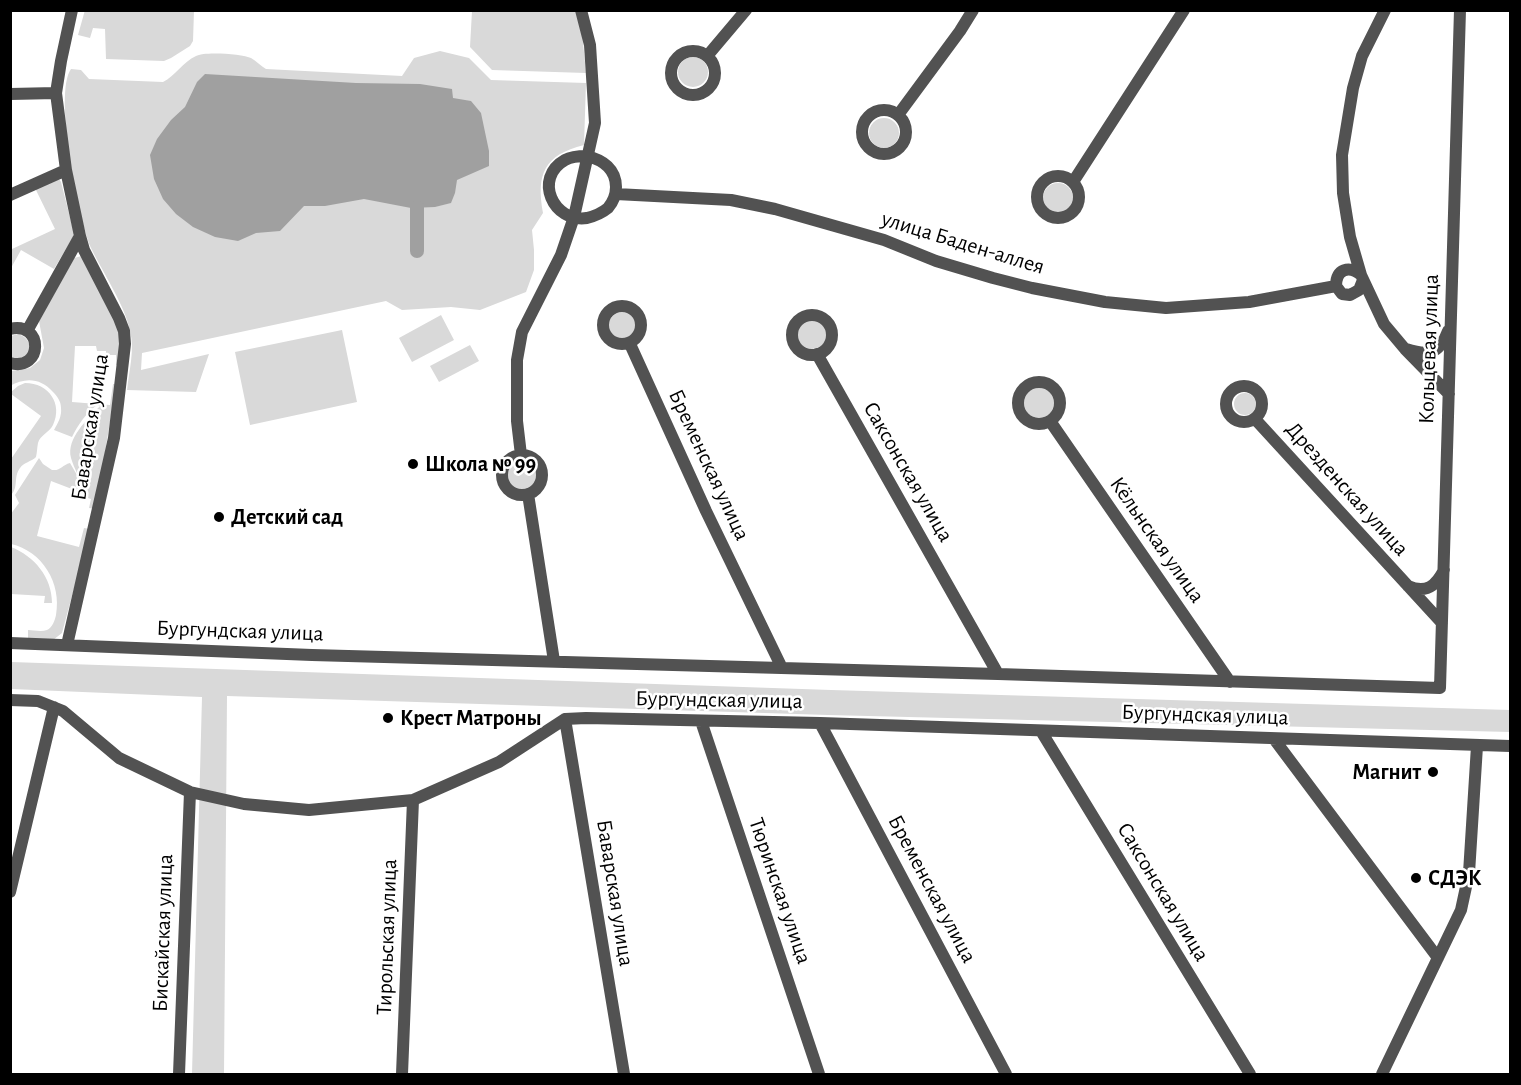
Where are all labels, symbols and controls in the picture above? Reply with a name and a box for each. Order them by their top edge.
street label: улица Баден-аллея [878,206,1048,280]
street label: Кольцевая улица [1413,273,1445,425]
street label: Баварская улица [65,352,115,502]
street label: Бременская улица [662,385,756,545]
street label: Саксонская улица [857,397,959,547]
street label: Дрезденская улица [1280,416,1414,562]
place label: Школа № 99 [425,451,536,477]
marker: Школа № 99 [406,457,420,471]
street label: Кёльнская улица [1104,472,1210,608]
place label: Детский сад [231,504,343,530]
marker: Детский сад [212,510,226,524]
street label: Бургундская улица [156,615,324,647]
street label: Бургундская улица [635,685,803,715]
street label: Бургундская улица [1121,699,1289,731]
place label: Крест Матроны [400,705,542,731]
marker: Крест Матроны [381,711,395,725]
place label: Магнит [1352,759,1421,785]
marker: Магнит [1426,765,1440,779]
street label: Бременская улица [882,811,982,967]
street label: Тюринская улица [743,815,817,967]
street label: Баварская улица [590,818,640,968]
street label: Саксонская улица [1111,818,1215,966]
street label: Бискайская улица [147,853,179,1013]
street label: Тирольская улица [371,859,403,1015]
place label: СДЭК [1428,865,1481,891]
marker: СДЭК [1409,871,1423,885]

